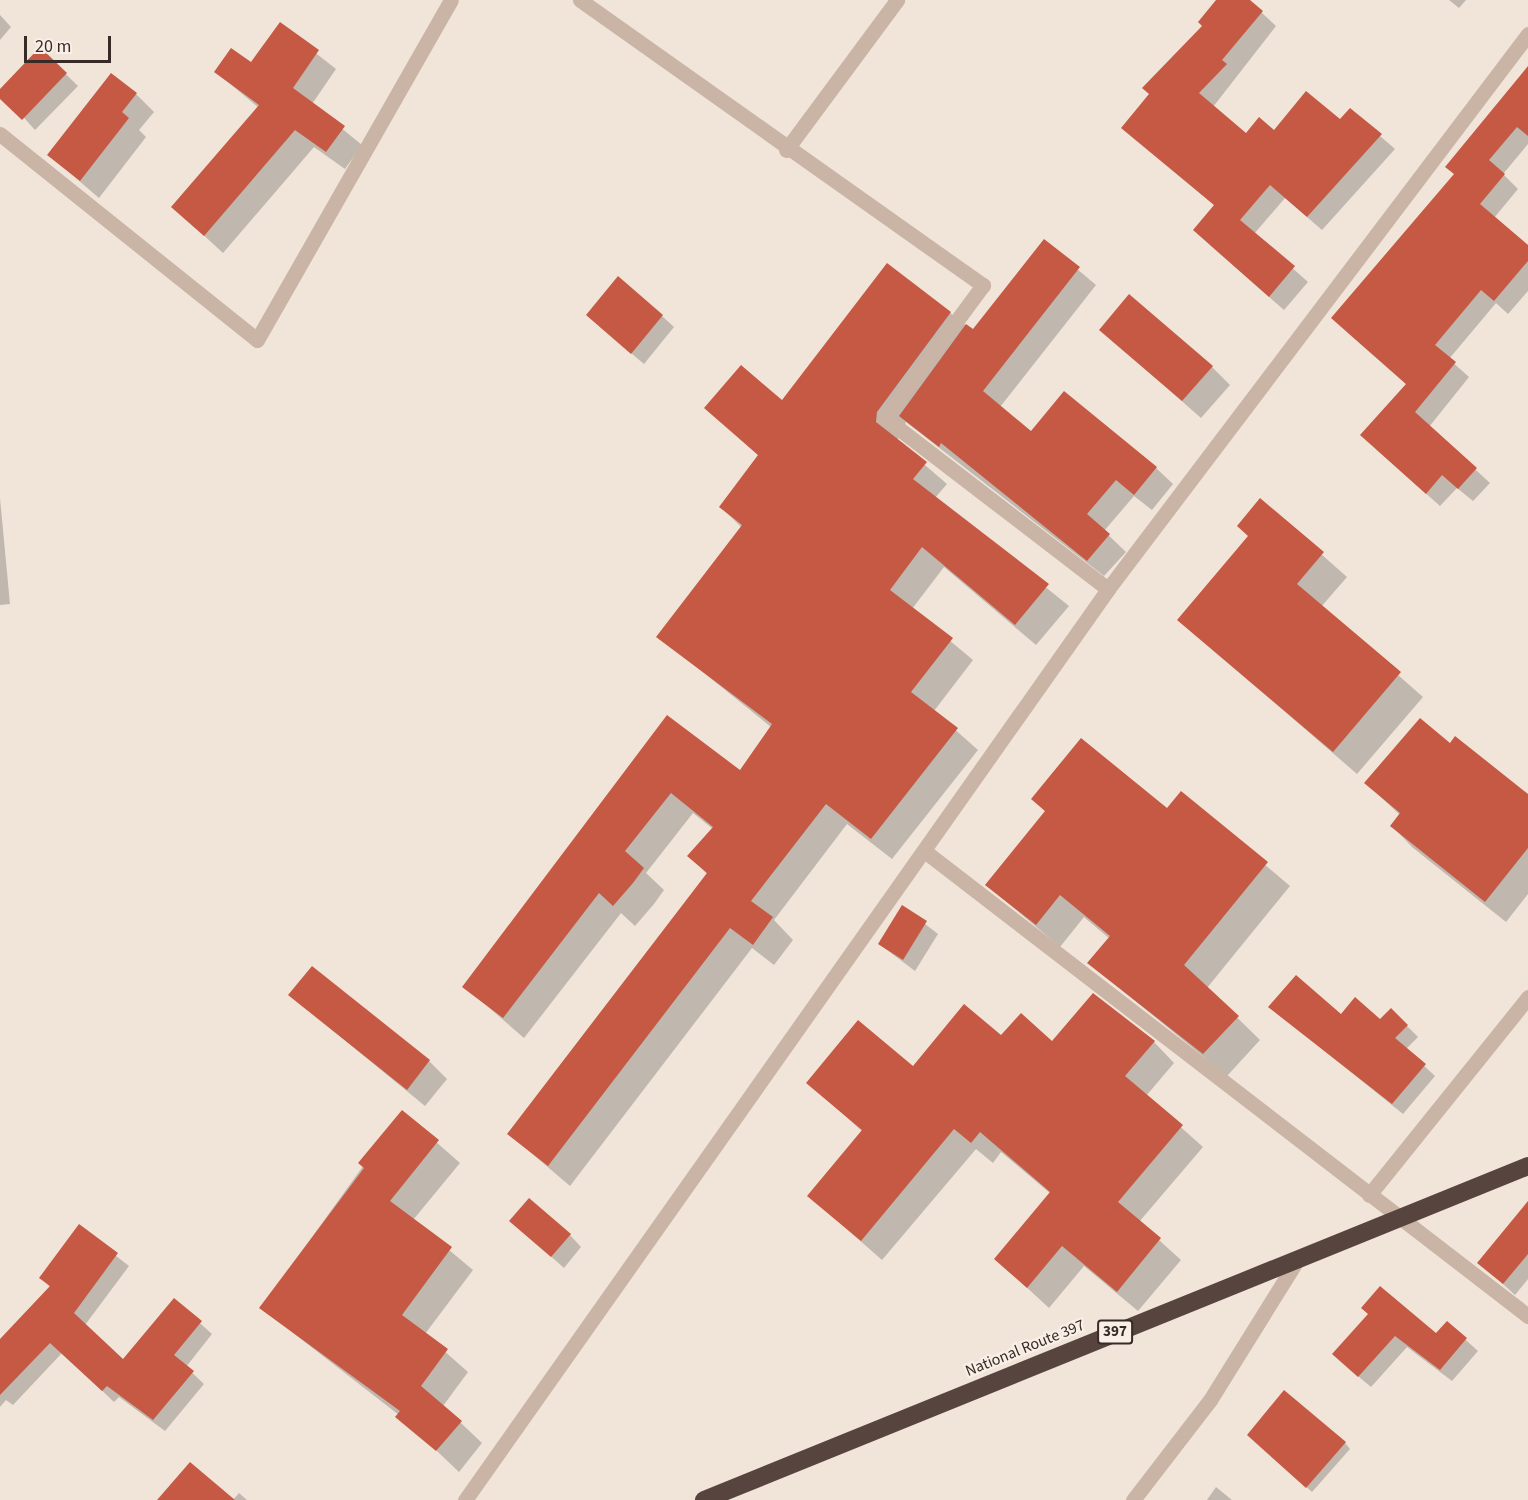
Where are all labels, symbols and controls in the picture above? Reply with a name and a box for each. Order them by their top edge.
scale bar [27,24,114,62]
text: 20 m [35,34,71,59]
street label: National Route 397 [963,1315,1087,1381]
road number: 397 [1097,1320,1133,1344]

